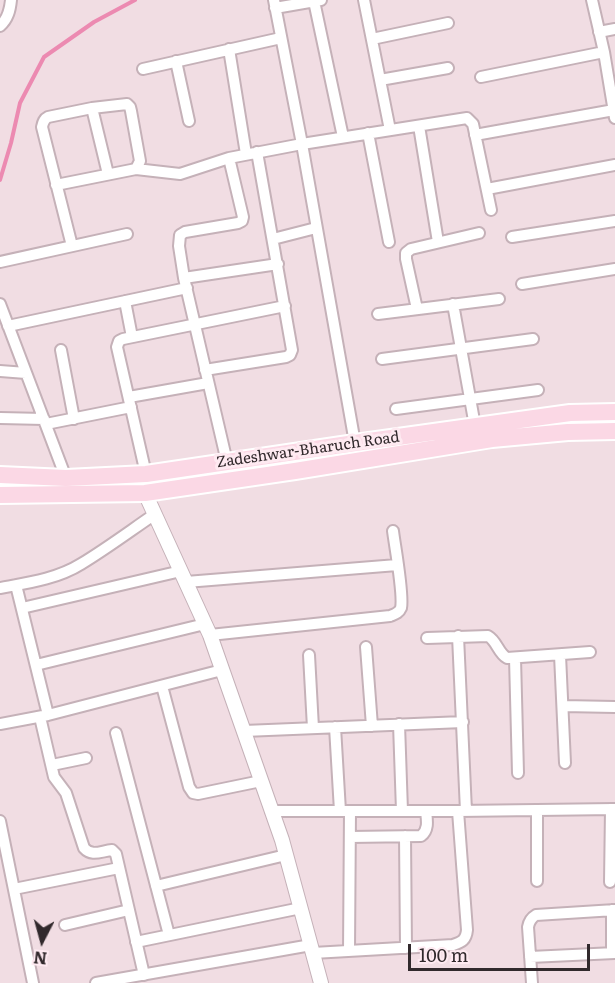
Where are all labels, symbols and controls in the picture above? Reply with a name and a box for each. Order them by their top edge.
street label: Zadeshwar-Bharuch Road [215,428,401,472]
north arrow [12,911,72,971]
scale bar [411,932,592,970]
text: 100 m [419,941,468,968]
text: N [32,946,48,972]

